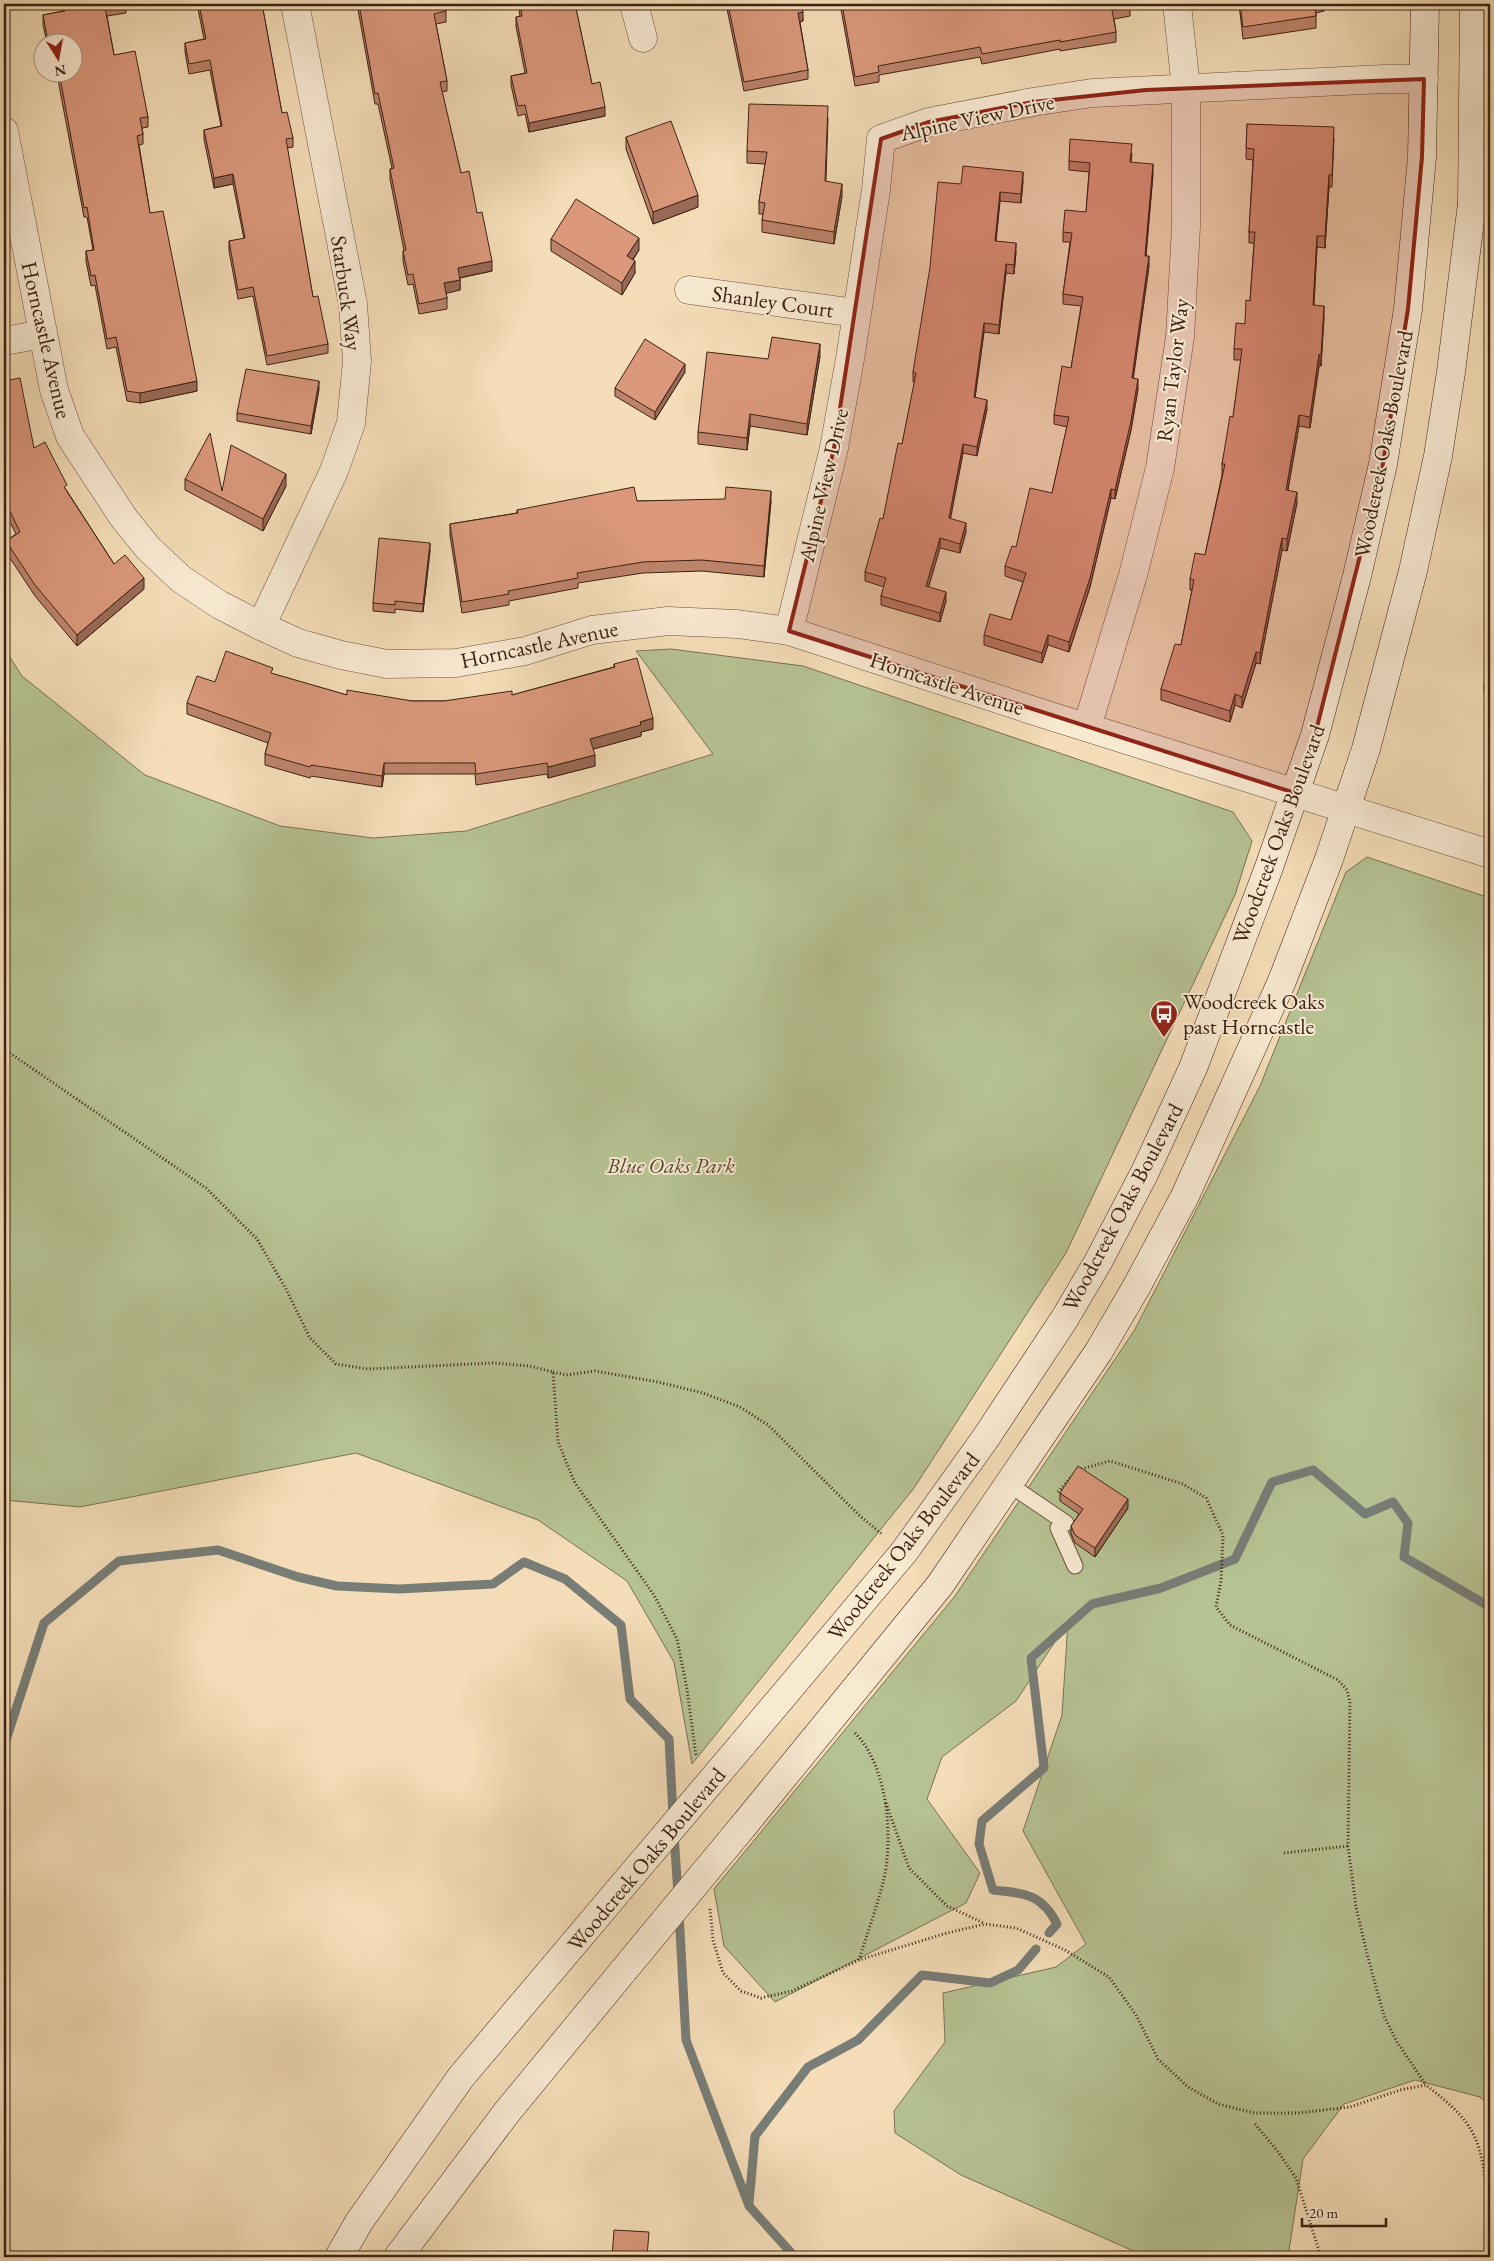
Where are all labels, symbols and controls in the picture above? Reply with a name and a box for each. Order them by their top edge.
north arrow [32,32,82,82]
text: N [53,61,68,81]
street label: Alpine View Drive [896,87,1057,148]
street label: Starbuck Way [324,234,369,353]
street label: Horncastle Avenue [14,259,79,422]
street label: Shanley Court [710,279,836,324]
street label: Ryan Taylor Way [1149,296,1196,444]
street label: Woodcreek Oaks Boulevard [1347,327,1420,561]
street label: Alpine View Drive [792,405,855,566]
street label: Horncastle Avenue [458,614,621,675]
street label: Horncastle Avenue [866,645,1028,722]
street label: Woodcreek Oaks Boulevard [1225,720,1332,948]
place label: Woodcreek Oaks past Horncastle [1183,987,1324,1041]
bus stop icon: Woodcreek Oaks past Horncastle [1149,999,1179,1038]
street label: Woodcreek Oaks Boulevard [1055,1097,1190,1316]
park label: Blue Oaks Park [606,1151,735,1180]
street label: Woodcreek Oaks Boulevard [821,1445,987,1647]
street label: Woodcreek Oaks Boulevard [561,1761,733,1957]
scale bar [1302,2196,1385,2228]
text: 20 m [1309,2203,1338,2222]

